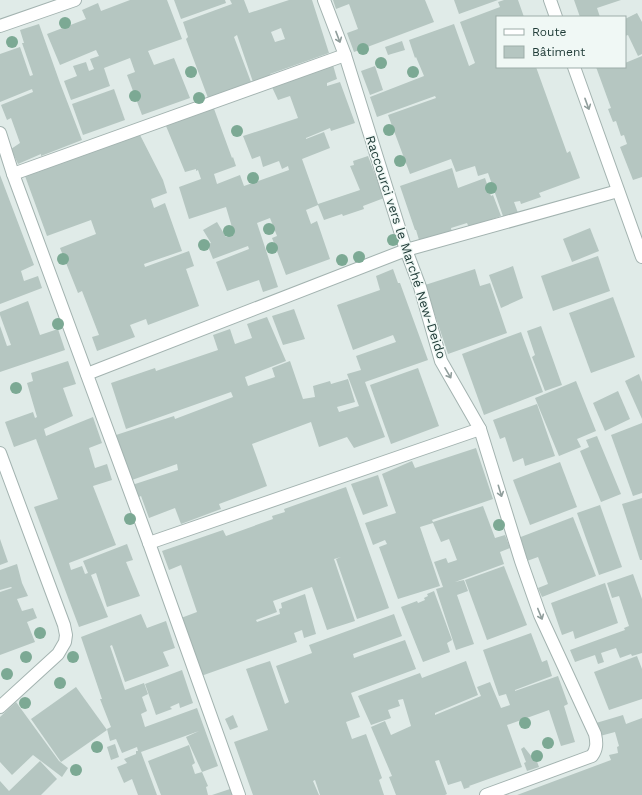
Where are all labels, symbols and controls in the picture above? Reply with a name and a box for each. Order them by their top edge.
legend [496,16,626,68]
text: Route [532,25,566,39]
one-way arrow [334,30,342,42]
text: Bâtiment [532,45,585,59]
one-way arrow [583,97,591,109]
street label: Raccourci vers le Marché New-Deido [363,133,449,361]
one-way arrow [445,366,453,378]
one-way arrow [497,484,504,497]
one-way arrow [537,608,545,620]

